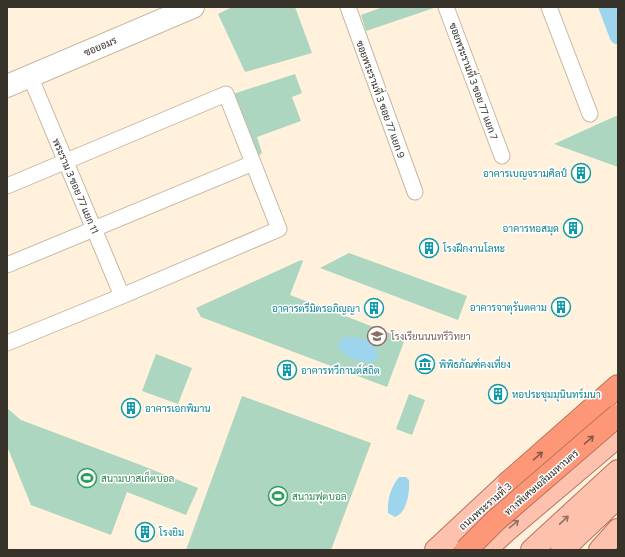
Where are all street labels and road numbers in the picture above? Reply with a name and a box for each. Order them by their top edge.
street label: ซอยพระรามที่ 3 ซอย 77 แยก 7 [447,20,503,141]
street label: ซอยอมร [82,34,118,58]
street label: ซอยพระรามที่ 3 ซอย 77 แยก 9 [354,38,410,160]
street label: พระราม 3 ซอย 77 แยก 11 [50,136,102,236]
street label: ทางพิเศษเฉลิมมหานคร [501,446,581,517]
street label: ถนนพระรามที่ 3 [455,478,514,532]

